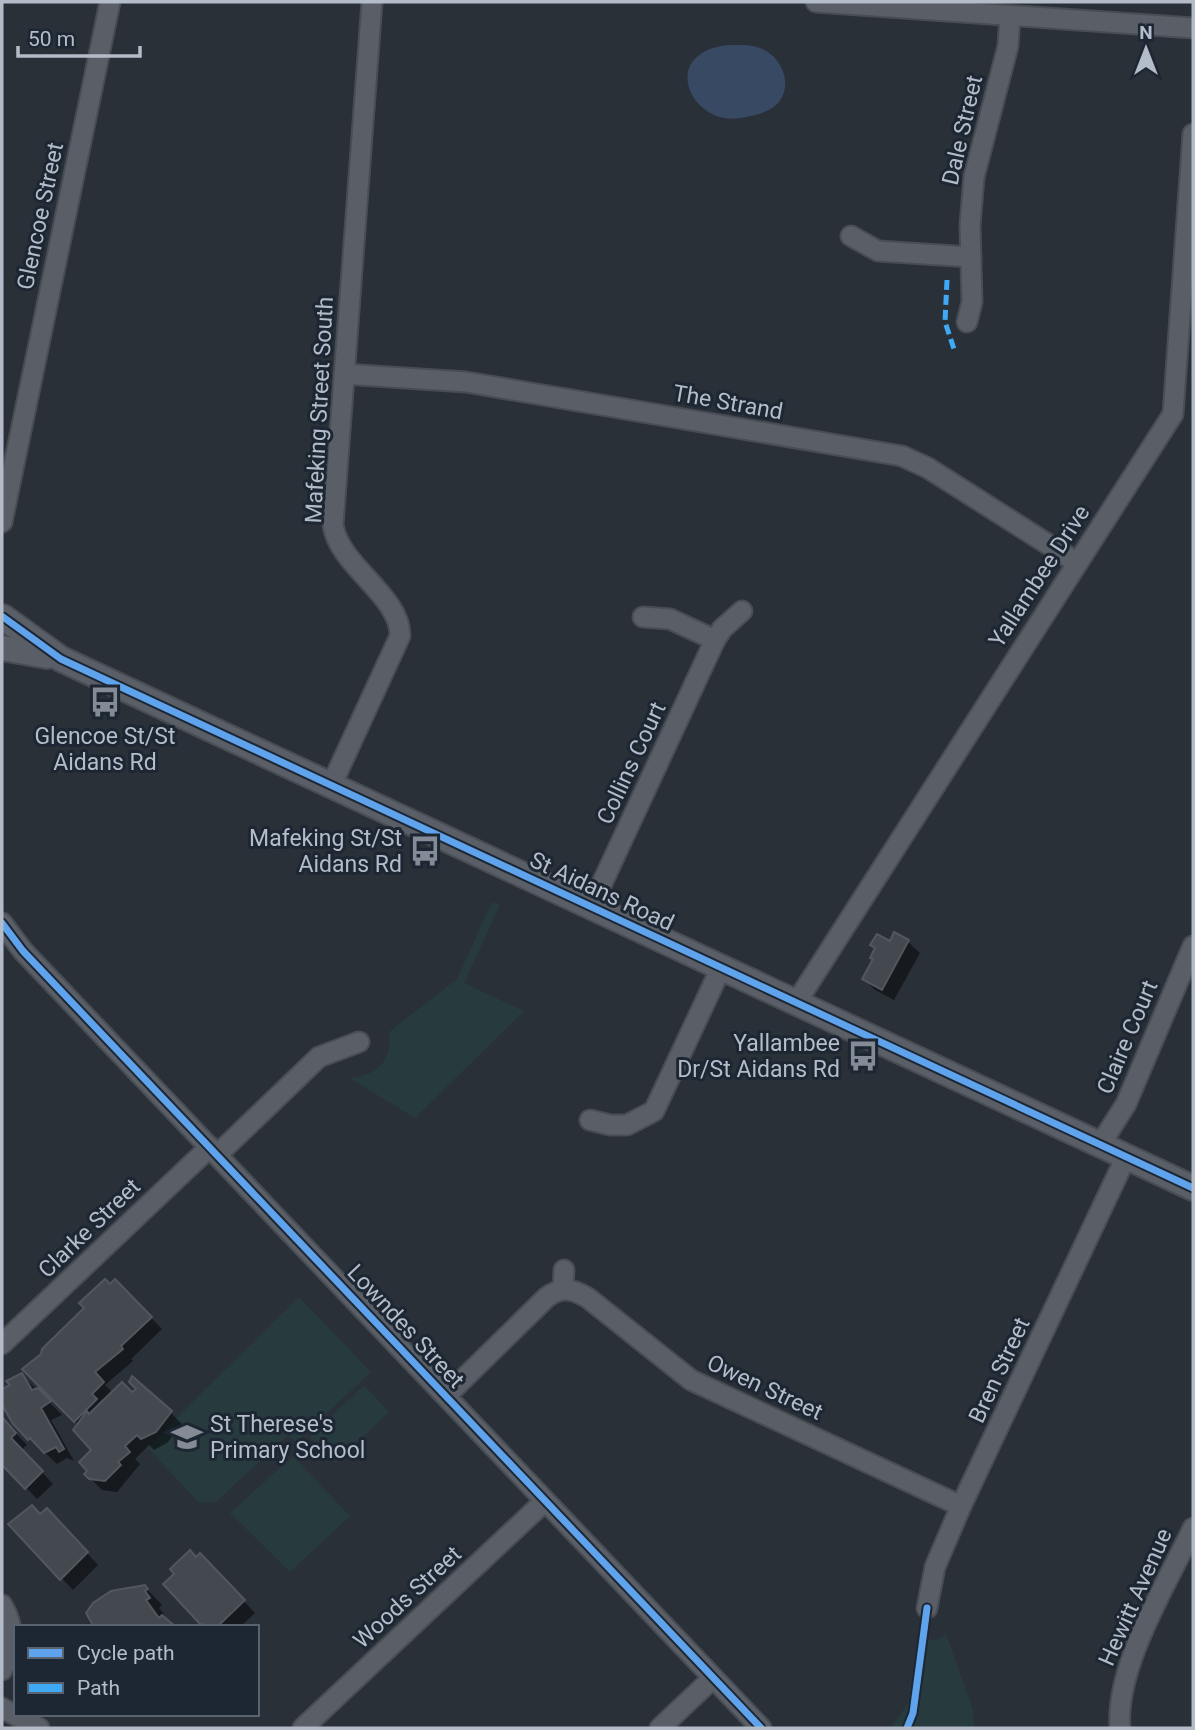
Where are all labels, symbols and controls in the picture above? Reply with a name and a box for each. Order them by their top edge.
scale bar [18,14,140,58]
north arrow [1111,14,1181,84]
text: N [1139,21,1153,44]
text: 50 m [28,27,75,51]
street label: Dale Street [937,73,988,188]
street label: Glencoe Street [12,140,69,292]
street label: Mafeking Street South [300,296,339,524]
street label: The Strand [671,380,785,425]
street label: Yallambee Drive [983,500,1095,652]
bus stop icon: Glencoe St/St Aidans Rd [88,685,122,719]
street label: Collins Court [591,698,672,829]
place label: Glencoe St/St Aidans Rd [34,723,176,776]
place label: Mafeking St/St Aidans Rd [249,825,402,878]
bus stop icon: Mafeking St/St Aidans Rd [408,834,442,868]
street label: St Aidans Road [525,846,678,937]
street label: Claire Court [1091,976,1163,1098]
place label: Yallambee Dr/St Aidans Rd [677,1030,840,1083]
bus stop icon: Yallambee Dr/St Aidans Rd [846,1039,880,1073]
street label: Clarke Street [33,1173,146,1284]
street label: Lowndes Street [342,1259,470,1394]
street label: Bren Street [963,1313,1036,1427]
street label: Owen Street [703,1349,827,1426]
place label: St Therese's Primary School [210,1411,365,1464]
school or university icon: St Therese's Primary School [170,1420,204,1454]
street label: Hewitt Avenue [1093,1524,1178,1670]
street label: Woods Street [348,1541,467,1654]
legend [14,1625,259,1716]
text: Cycle path [77,1641,175,1665]
text: Path [77,1676,120,1700]

